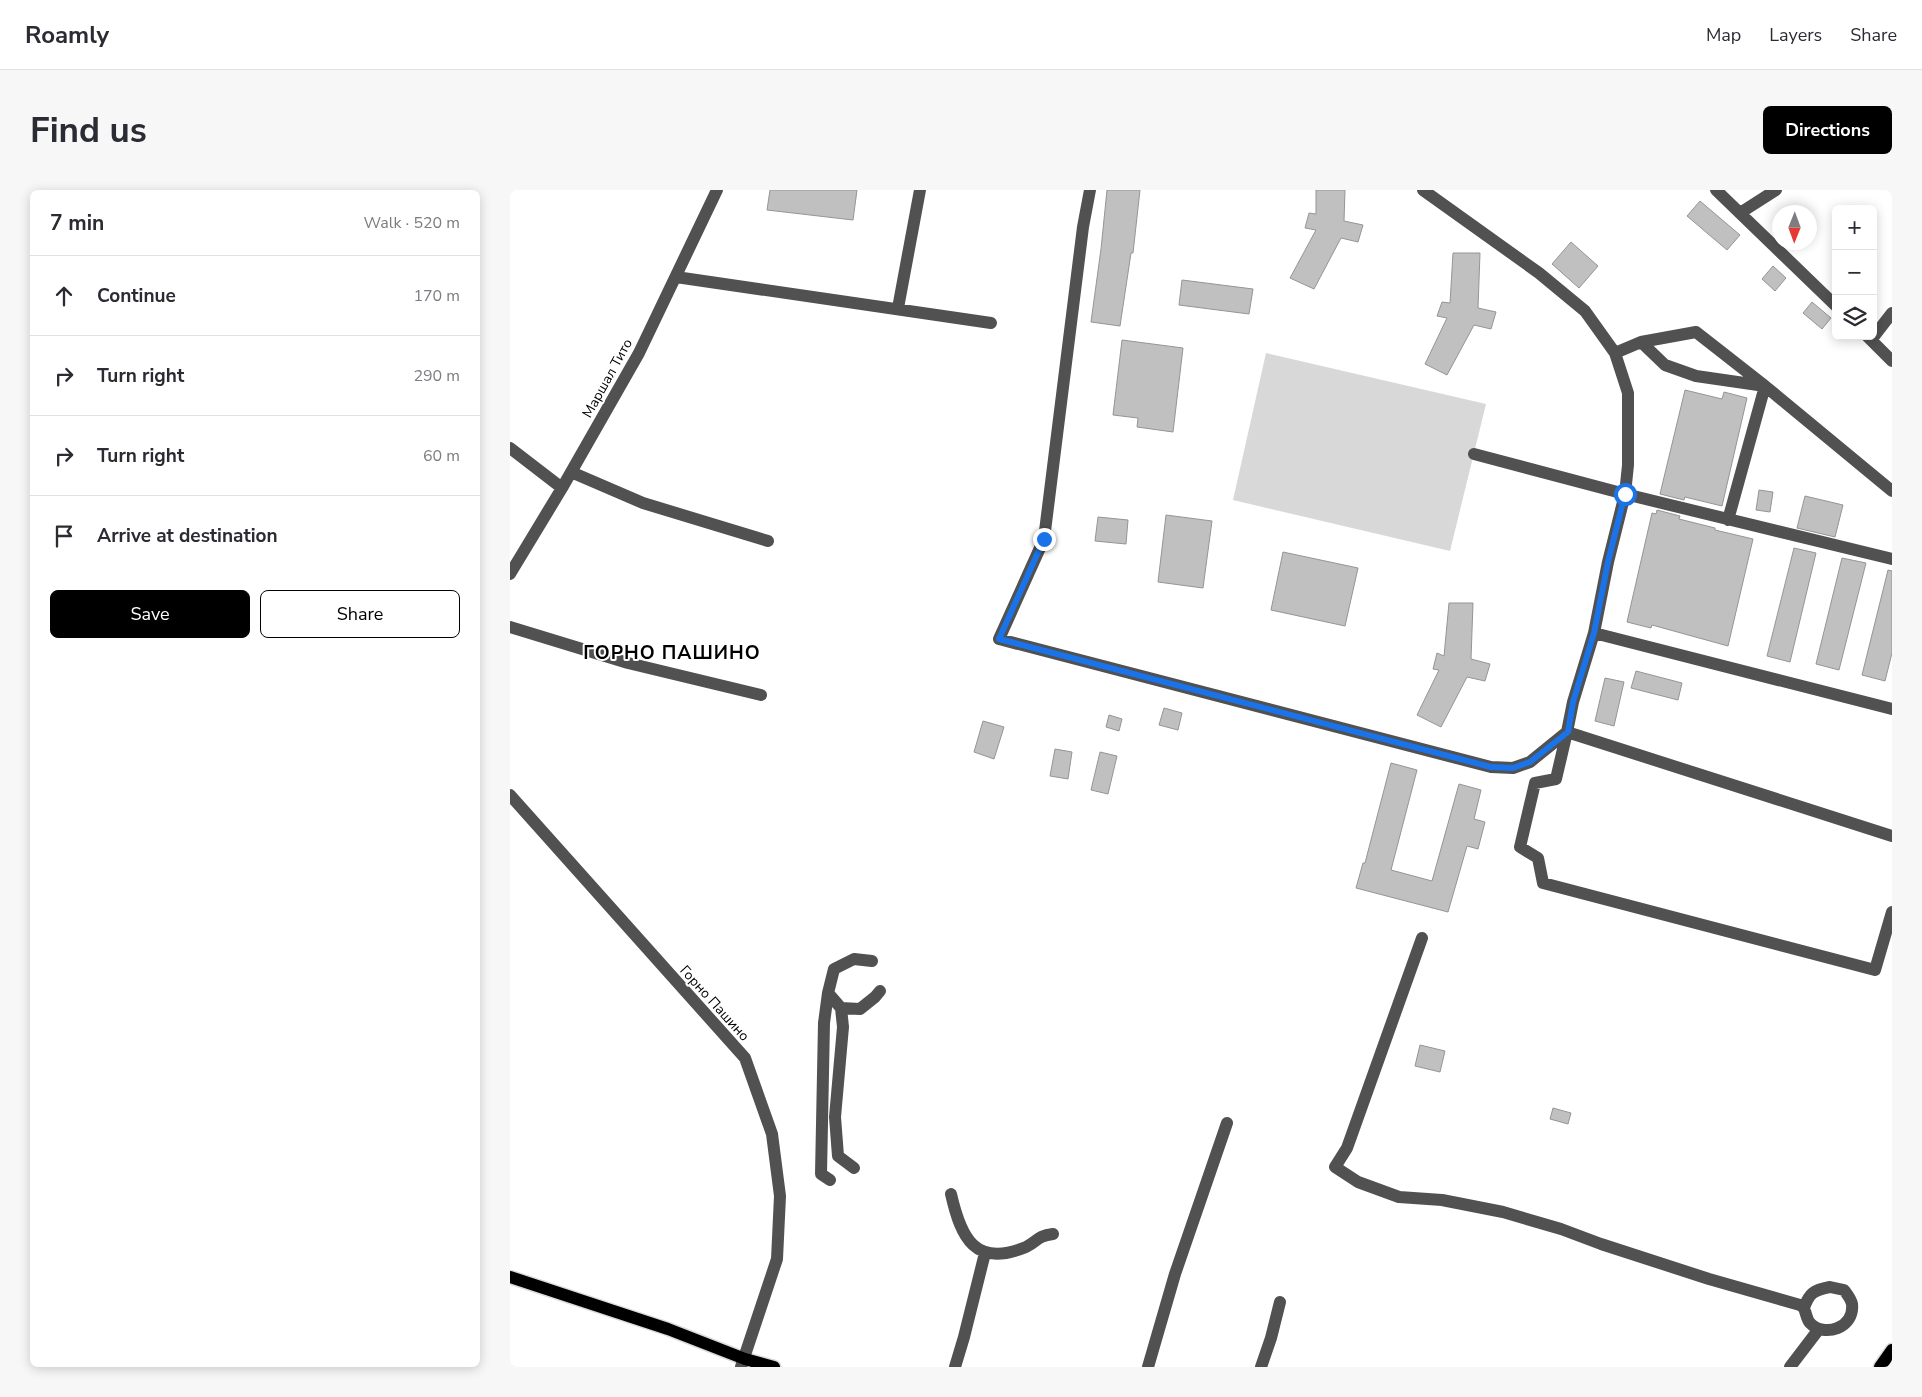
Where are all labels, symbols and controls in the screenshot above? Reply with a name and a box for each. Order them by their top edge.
text: Roamly [25,19,109,51]
text: Map [1706,23,1741,47]
text: Layers [1769,23,1822,47]
text: Share [1850,23,1897,47]
button: Directions [1763,106,1892,154]
text: Find us [30,107,147,154]
north arrow [1772,205,1817,250]
map controls [1832,205,1877,340]
button: + [1832,205,1877,250]
text: 7 min [50,209,104,237]
text: Walk · 520 m [364,212,460,234]
button: − [1832,250,1877,295]
icon: ahead [50,282,78,310]
text: Continue [97,283,176,309]
text: 170 m [413,285,460,307]
button: layers [1832,295,1877,340]
street label: Маршал Тито [578,335,637,421]
icon: right [50,362,78,390]
text: Turn right [97,363,184,389]
text: 290 m [413,365,460,387]
icon: right [50,442,78,470]
text: Turn right [97,443,184,469]
text: 60 m [423,445,460,467]
route start [1614,483,1637,506]
icon: arrive [50,522,78,550]
text: Arrive at destination [97,523,278,549]
route end [1033,528,1056,551]
button: Save [50,590,250,638]
button: Share [260,590,460,638]
district label: ГОРНО ПАШИНО [583,640,761,666]
street label: Горно Пашино [676,961,754,1045]

